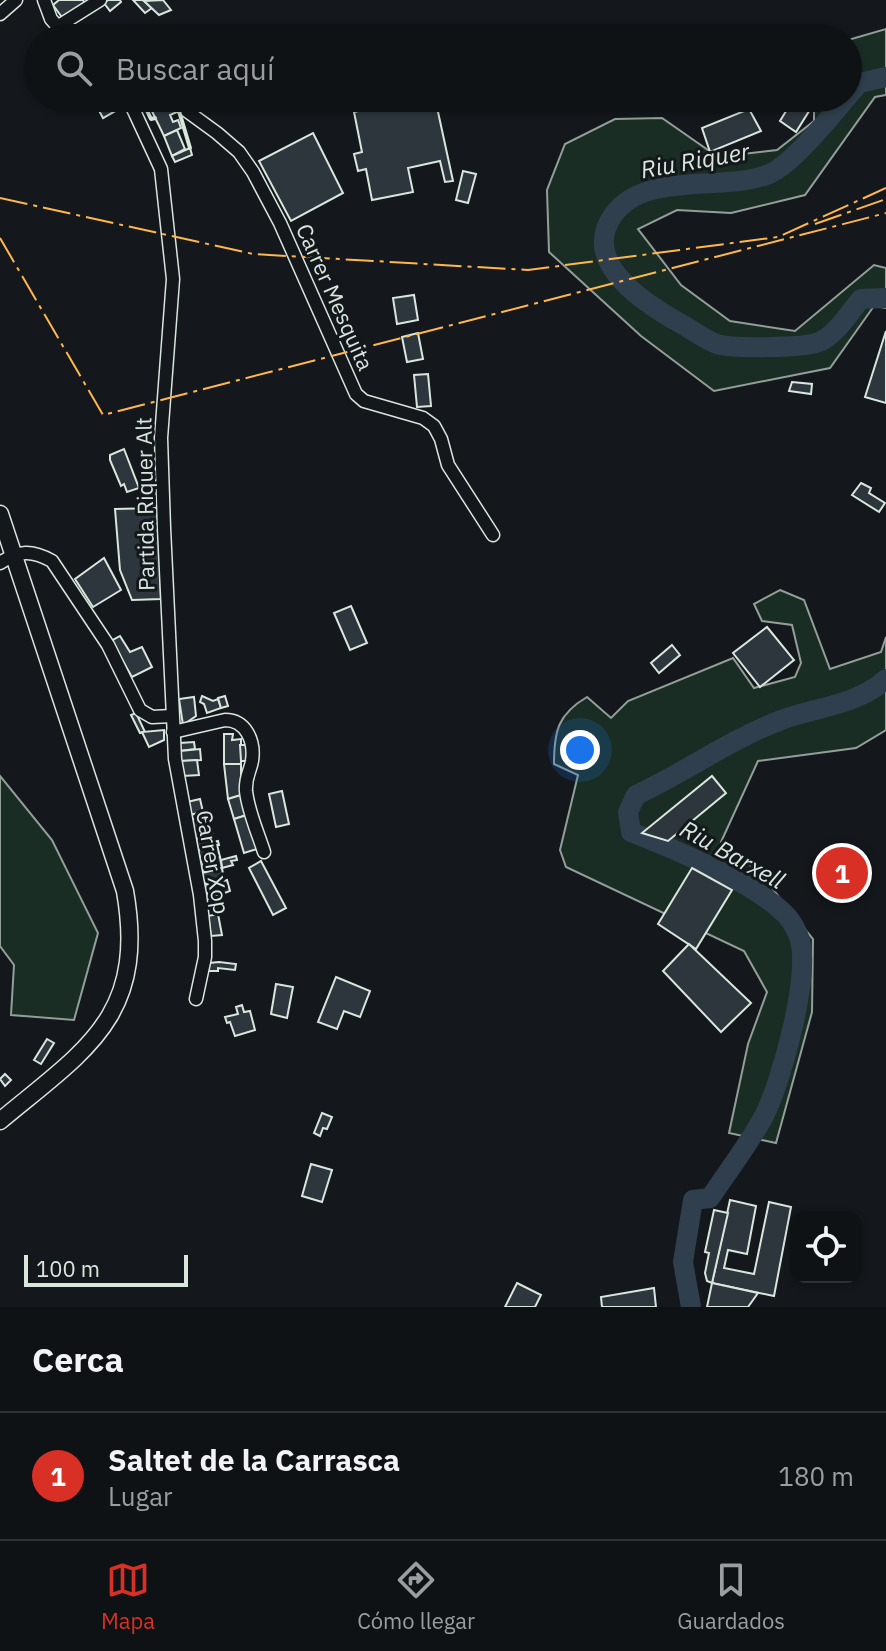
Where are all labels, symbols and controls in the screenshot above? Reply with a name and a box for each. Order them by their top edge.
search box [24,24,862,112]
icon: search [52,46,96,90]
text: Buscar aquí [116,49,274,88]
water label: Riu Riquer [638,134,753,185]
street label: Carrer Mesquita [290,219,381,375]
street label: Partida Riquer Alt [128,417,161,591]
your location [560,730,600,770]
street label: Carrer Xop [190,808,237,916]
water label: Riu Barxell [675,812,791,896]
pin: 1 [816,843,868,903]
map controls [790,1211,862,1283]
button: locate [790,1211,862,1283]
scale bar [24,1251,188,1287]
text: 100 m [36,1254,100,1283]
text: Cerca [32,1337,124,1381]
text: Saltet de la Carrasca [108,1440,400,1479]
text: 1 [50,1459,66,1493]
text: 180 m [778,1459,854,1493]
text: Lugar [108,1479,173,1513]
tab: Mapa [101,1558,155,1635]
tab: Cómo llegar [357,1558,475,1635]
tab: Guardados [677,1558,785,1635]

